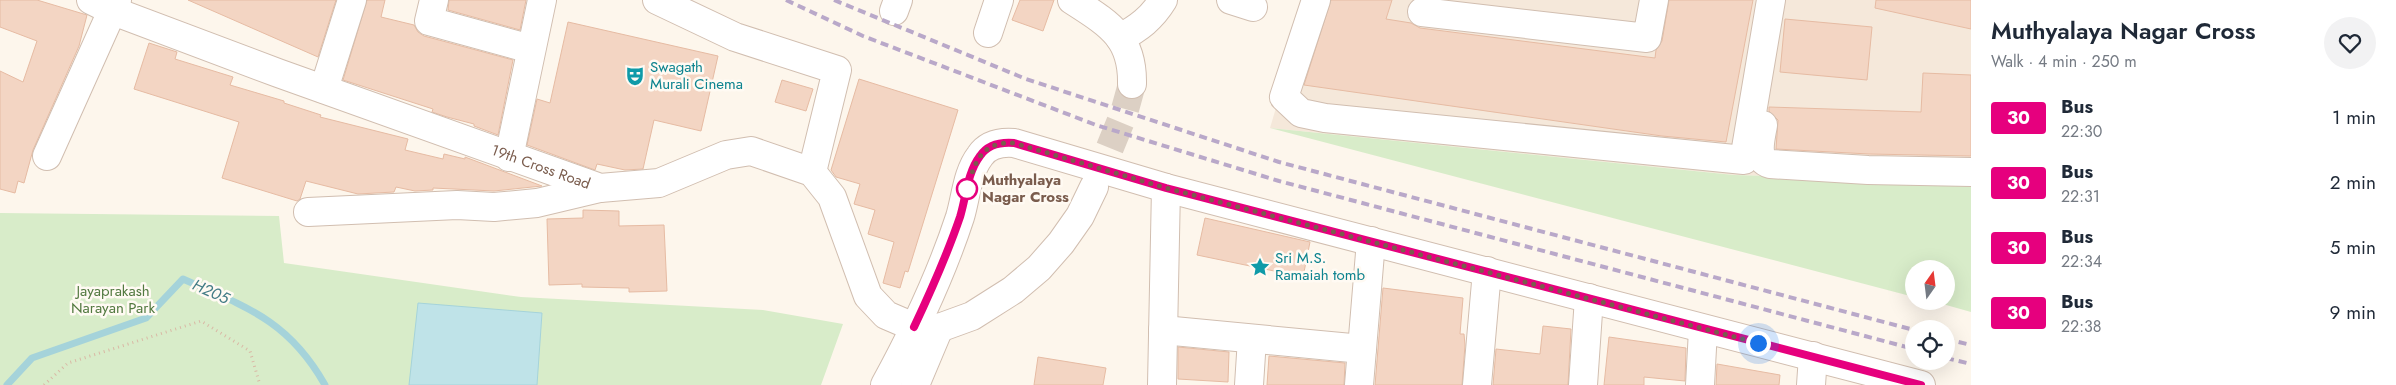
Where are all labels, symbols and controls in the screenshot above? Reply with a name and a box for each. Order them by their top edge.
text: Muthyalaya Nagar Cross [1991,13,2255,48]
button: heart [2324,17,2376,69]
text: Walk · 4 min · 250 m [1991,50,2137,73]
place label: Swagath Murali Cinema [650,56,743,95]
theatre icon: Swagath Murali Cinema [624,65,646,87]
text: Bus [2061,93,2093,120]
text: 1 min [2332,104,2376,131]
text: 30 [2007,105,2030,131]
text: 22:30 [2061,120,2102,143]
street label: 19th Cross Road [488,139,593,195]
text: Bus [2061,158,2093,185]
place label: Muthyalaya Nagar Cross [982,169,1069,208]
text: 2 min [2330,169,2376,196]
text: 30 [2007,170,2030,196]
marker: Muthyalaya Nagar Cross [956,178,978,200]
text: 22:31 [2061,185,2100,208]
text: Bus [2061,223,2093,250]
text: 5 min [2330,234,2376,261]
text: 30 [2007,235,2030,261]
place label: Sri M.S. Ramaiah tomb [1275,247,1366,286]
text: 22:34 [2061,250,2102,273]
place icon: Sri M.S. Ramaiah tomb [1249,256,1271,278]
north arrow [1905,260,1955,310]
map controls [1905,260,1955,370]
water label: H205 [189,273,234,310]
park label: Jayaprakash Narayan Park [71,280,155,319]
text: Bus [2061,288,2093,315]
text: 9 min [2330,299,2376,326]
text: 30 [2007,300,2030,326]
text: 22:38 [2061,315,2101,338]
button: locate [1905,320,1955,370]
your location [1746,331,1771,356]

